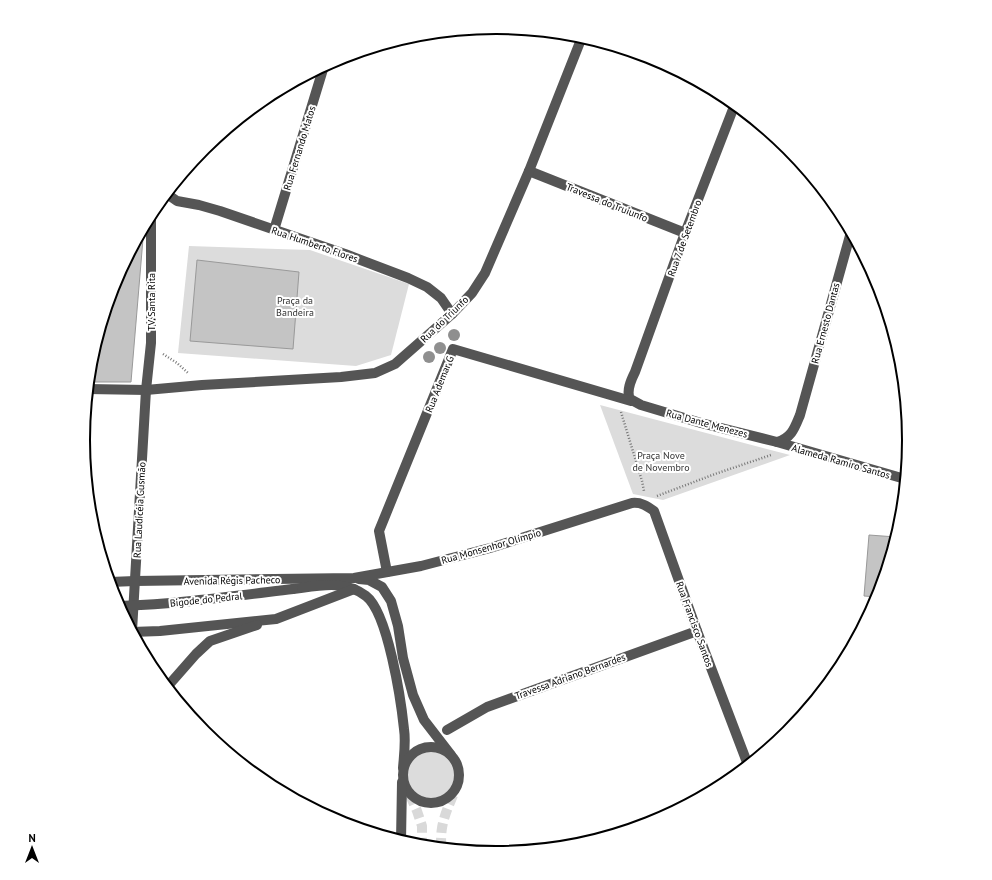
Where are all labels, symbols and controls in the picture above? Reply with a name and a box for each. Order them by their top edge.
street label: Rua Fernando Matos [280,104,318,192]
street label: Travessa do Truiunfo [564,180,650,225]
street label: Rua 7 de Setembro [665,198,704,278]
street label: Rua Humberto Flores [270,224,360,265]
street label: TV. Santa Rita [145,273,158,331]
street label: Rua Ernesto Dantas [808,281,843,365]
street label: Rua do Triunfo [418,293,471,346]
park label: Praça da Bandeira [276,294,314,319]
street label: Rua Ademar G [422,354,457,415]
street label: Rua Dante Menezes [665,406,749,441]
street label: Alameda Ramiro Santos [790,441,891,482]
park label: Praça Nove de Novembro [632,449,690,474]
street label: Rua Laudicéia Gusmão [130,462,149,558]
street label: Rua Monsenhor Olímpio [440,526,543,567]
street label: Avenida Régis Pacheco [184,573,280,588]
street label: Rua Francisco Santos [673,580,716,669]
street label: Bigode do Pedral [169,589,243,610]
street label: Travessa Adriano Bernardes [513,650,627,703]
north arrow [12,828,52,868]
text: N [28,831,36,845]

